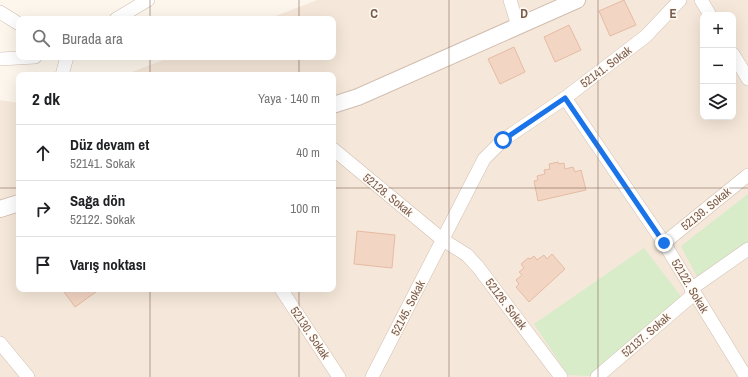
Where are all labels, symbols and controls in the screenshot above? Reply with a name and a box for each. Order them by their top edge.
text: C [370,5,378,22]
text: D [520,5,528,22]
text: E [669,5,677,22]
map controls [700,12,736,120]
button: + [700,12,736,48]
search box [16,16,336,60]
icon: search [30,27,52,49]
text: Burada ara [62,28,123,49]
street label: 52141. Sokak [577,42,635,91]
button: − [700,48,736,84]
button: layers [700,84,736,120]
text: 2 dk [32,87,60,110]
text: Yaya · 140 m [258,90,320,107]
route start [494,131,512,149]
text: Düz devam et [70,134,149,155]
icon: ahead [32,142,54,164]
text: 40 m [296,144,320,161]
text: 52141. Sokak [70,155,135,172]
street label: 52128. Sokak [360,170,416,220]
street label: 52139. Sokak [678,184,734,234]
text: Sağa dön [70,190,125,211]
icon: right [32,198,54,220]
text: 100 m [290,200,320,217]
text: 52122. Sokak [70,211,135,228]
route end [655,234,673,252]
icon: arrive [32,254,54,276]
text: Varış noktası [70,254,146,275]
street label: 52122. Sokak [668,256,712,316]
street label: 52126. Sokak [482,275,531,333]
street label: 52145. Sokak [387,277,429,338]
street label: 52130. Sokak [287,304,334,362]
street label: 52137. Sokak [618,309,674,361]

